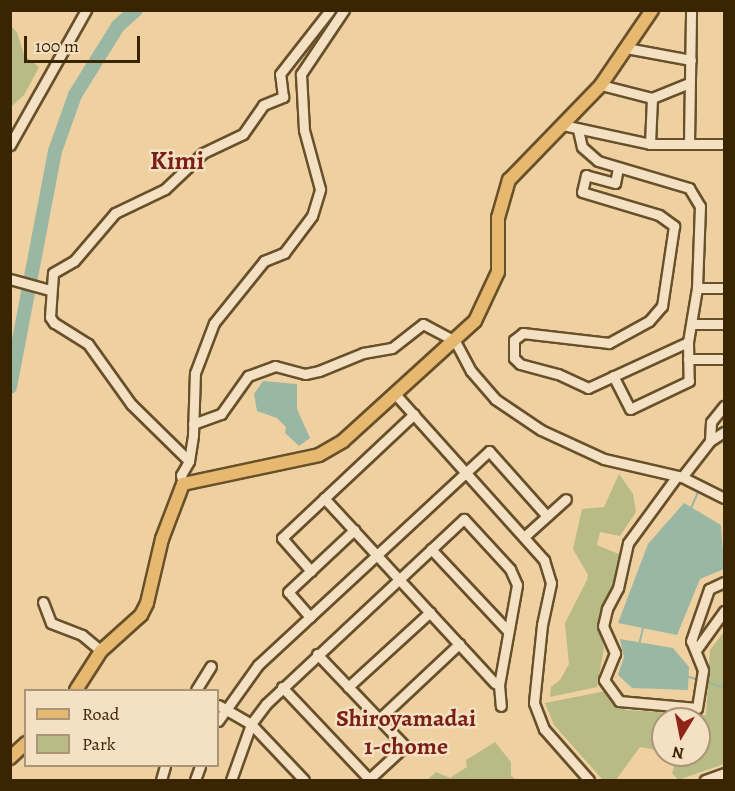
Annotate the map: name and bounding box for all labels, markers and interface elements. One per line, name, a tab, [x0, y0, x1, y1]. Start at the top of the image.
scale bar	[27, 24, 142, 62]
text: 100 m	[35, 34, 79, 58]
district label: Kimi	[150, 145, 204, 177]
legend	[24, 689, 219, 767]
text: Road	[82, 702, 119, 726]
district label: Shiroyamadai 1-chome	[336, 705, 476, 761]
north arrow	[651, 707, 711, 767]
text: Park	[82, 732, 116, 756]
text: N	[671, 741, 686, 765]

